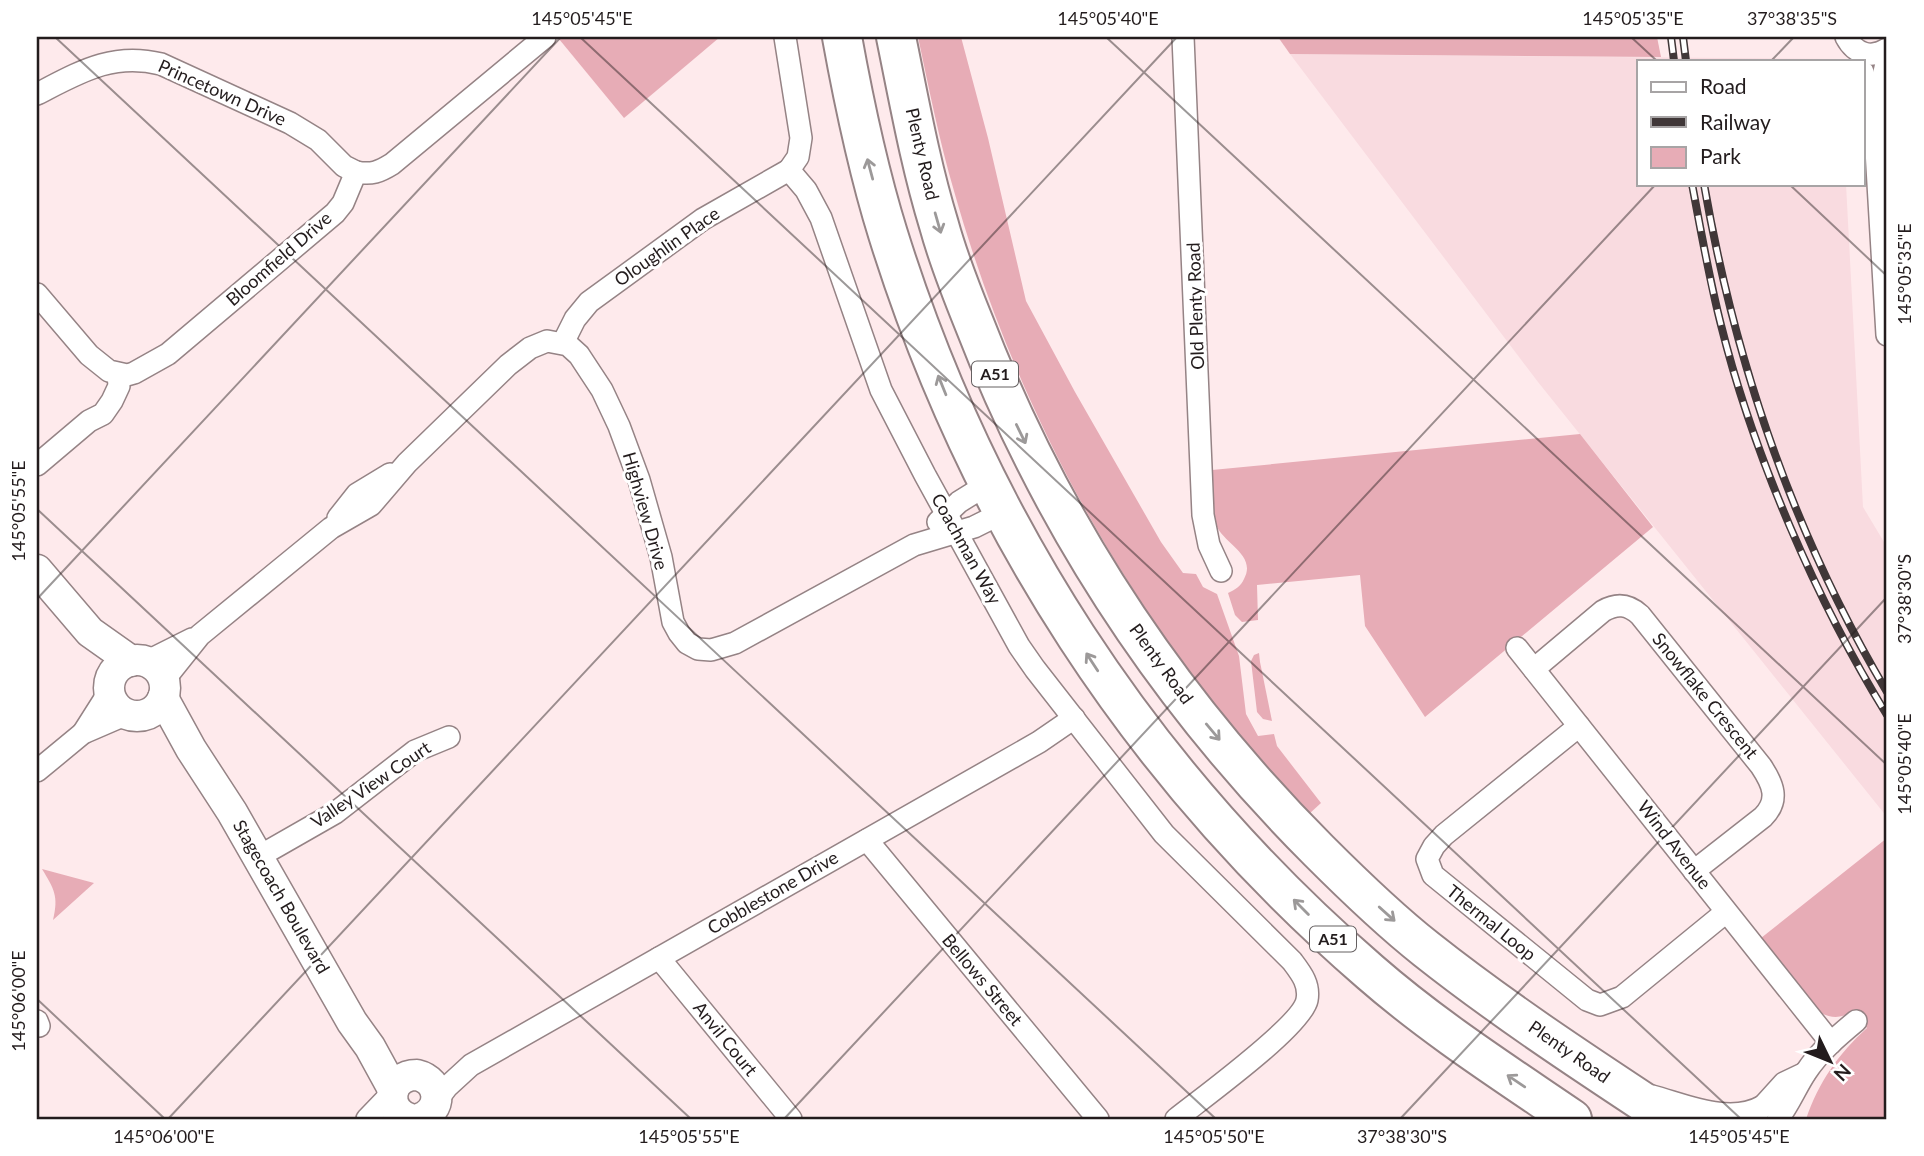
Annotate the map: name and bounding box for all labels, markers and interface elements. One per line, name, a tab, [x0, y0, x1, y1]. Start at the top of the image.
text: 145°05'45"E	[531, 7, 633, 29]
text: 145°05'40"E	[1057, 7, 1159, 29]
text: 145°05'35"E	[1582, 7, 1684, 29]
text: 37°38'35"S	[1747, 7, 1837, 29]
street label: Princetown Drive	[155, 54, 290, 130]
legend	[1637, 60, 1864, 186]
text: Road	[1700, 73, 1747, 98]
street label: Plenty Road	[902, 105, 944, 202]
text: Railway	[1700, 109, 1771, 134]
text: Park	[1700, 143, 1741, 168]
one-way arrow	[863, 158, 876, 181]
street label: Oloughlin Place	[610, 202, 723, 291]
street label: Bloomfield Drive	[221, 207, 336, 310]
one-way arrow	[933, 211, 946, 233]
text: 145°05'35"E	[1893, 223, 1915, 325]
street label: Old Plenty Road	[1182, 242, 1208, 370]
road number: A51	[972, 362, 1018, 386]
one-way arrow	[934, 374, 947, 396]
one-way arrow	[1015, 423, 1029, 444]
street label: Highview Drive	[619, 449, 673, 572]
text: 145°05'55"E	[7, 460, 29, 562]
street label: Coachman Way	[927, 489, 1007, 608]
text: 37°38'30"S	[1893, 554, 1915, 644]
street label: Plenty Road	[1125, 619, 1198, 708]
street label: Snowflake Crescent	[1648, 628, 1764, 763]
one-way arrow	[1084, 653, 1099, 672]
text: 145°05'40"E	[1893, 713, 1915, 815]
one-way arrow	[1205, 723, 1221, 741]
street label: Valley View Court	[306, 736, 435, 832]
street label: Wind Avenue	[1633, 796, 1716, 893]
street label: Stagecoach Boulevard	[229, 816, 335, 977]
street label: Cobblestone Drive	[703, 846, 842, 939]
street label: Thermal Loop	[1443, 880, 1541, 965]
one-way arrow	[1293, 899, 1310, 916]
one-way arrow	[1378, 906, 1396, 922]
road number: A51	[1310, 926, 1356, 951]
street label: Bellows Street	[938, 929, 1028, 1030]
text: 145°06'00"E	[7, 950, 29, 1052]
street label: Anvil Court	[689, 997, 763, 1081]
street label: Plenty Road	[1525, 1015, 1614, 1087]
north arrow	[1794, 1026, 1864, 1096]
text: N	[1829, 1060, 1856, 1086]
one-way arrow	[1507, 1074, 1526, 1088]
text: 145°06'00"E	[113, 1125, 215, 1147]
text: 145°05'55"E	[638, 1125, 740, 1147]
text: 145°05'50"E	[1163, 1125, 1265, 1147]
text: 37°38'30"S	[1357, 1125, 1447, 1147]
text: 145°05'45"E	[1688, 1125, 1790, 1147]

